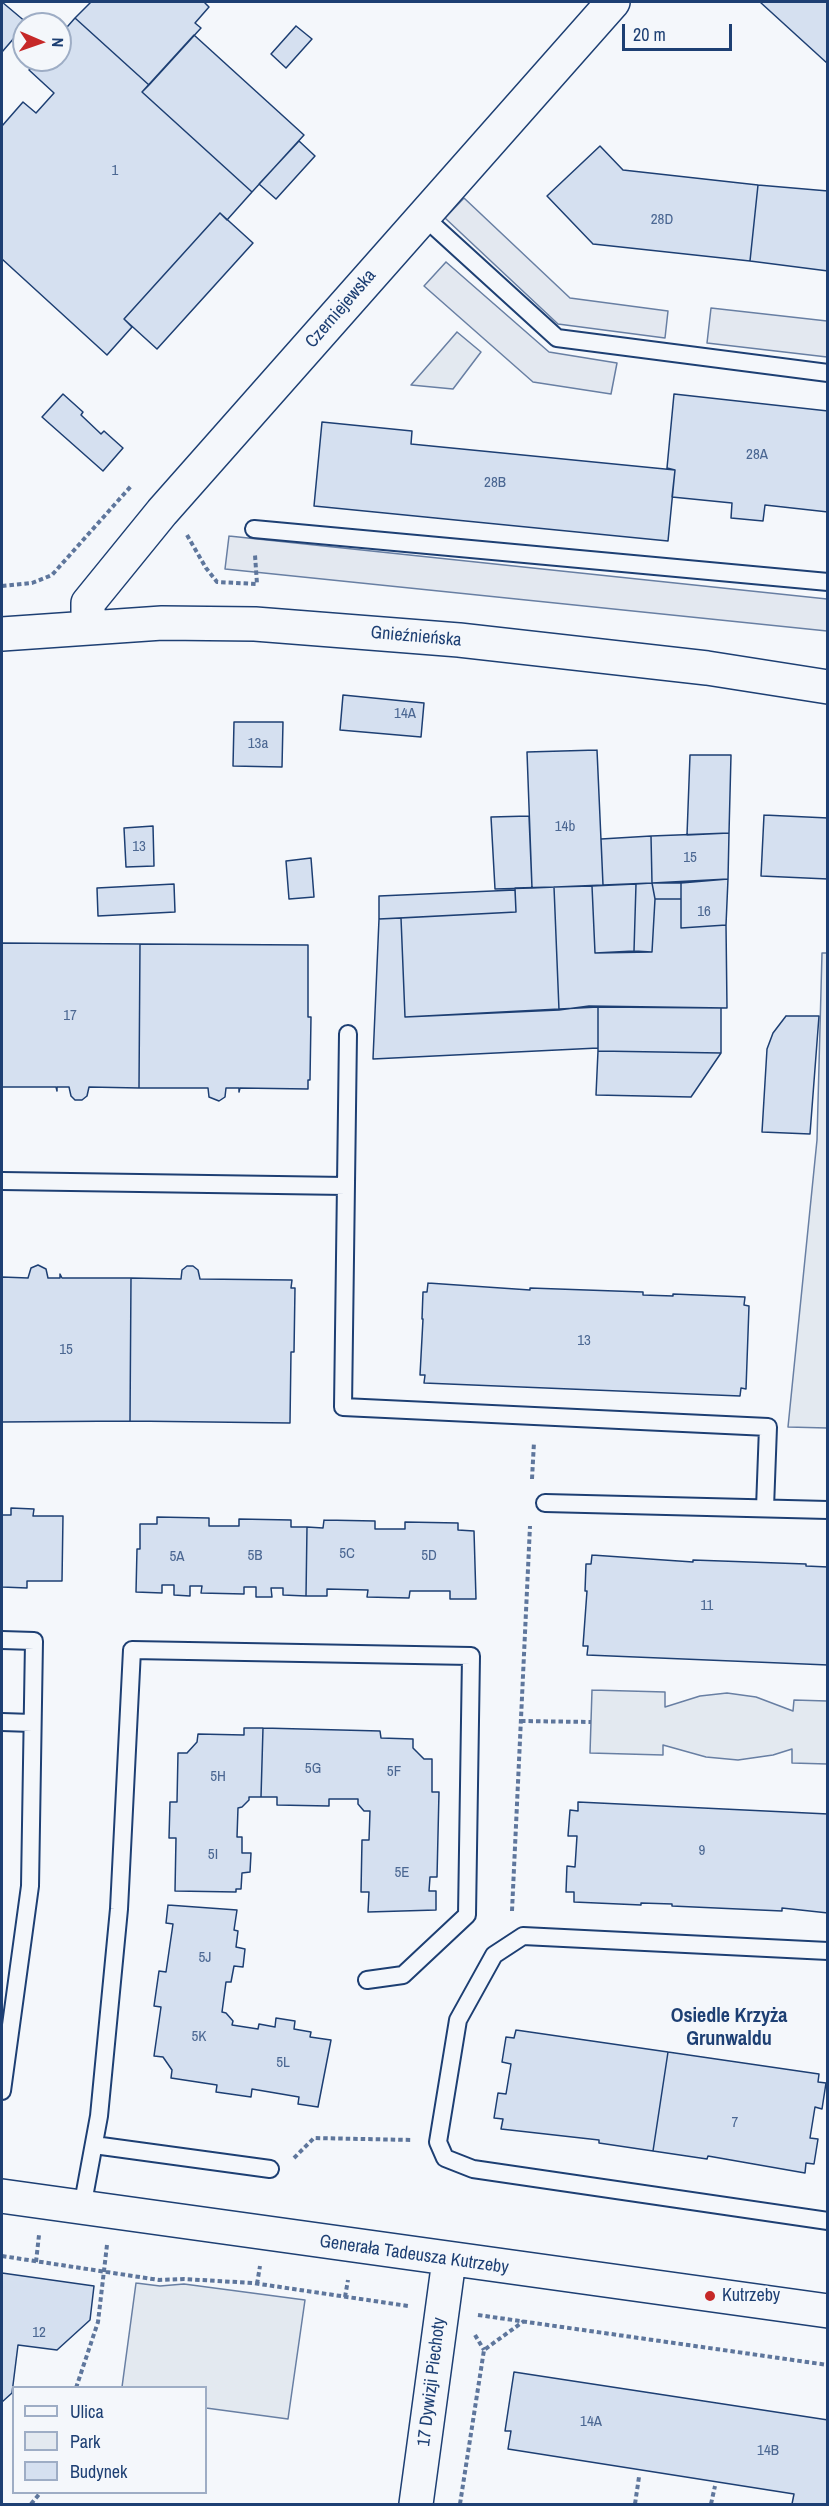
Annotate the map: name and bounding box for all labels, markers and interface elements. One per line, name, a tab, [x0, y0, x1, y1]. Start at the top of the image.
north arrow	[12, 12, 72, 72]
scale bar	[625, 12, 734, 50]
text: 20 m	[633, 22, 666, 47]
text: N	[47, 37, 69, 48]
house number: 1	[112, 162, 118, 180]
house number: 28D	[651, 211, 673, 229]
street label: Czerniejewska	[301, 265, 381, 353]
house number: 28A	[746, 446, 768, 464]
house number: 28B	[484, 474, 506, 492]
street label: Gnieźnieńska	[370, 622, 462, 652]
house number: 14A	[394, 705, 416, 723]
house number: 13a	[248, 735, 268, 753]
house number: 14b	[555, 818, 575, 836]
house number: 13	[132, 838, 146, 856]
house number: 15	[683, 849, 697, 867]
house number: 16	[697, 903, 711, 921]
house number: 17	[63, 1007, 77, 1025]
house number: 13	[577, 1332, 591, 1350]
house number: 15	[59, 1341, 73, 1359]
house number: 5C	[339, 1545, 355, 1563]
house number: 5B	[247, 1547, 263, 1565]
house number: 5D	[421, 1547, 437, 1565]
house number: 5A	[169, 1548, 185, 1566]
house number: 11	[701, 1597, 713, 1615]
house number: 5G	[305, 1760, 321, 1778]
house number: 5F	[387, 1763, 401, 1781]
house number: 5H	[210, 1768, 226, 1786]
house number: 9	[699, 1842, 705, 1860]
house number: 5I	[208, 1846, 218, 1864]
house number: 5E	[394, 1864, 410, 1882]
house number: 5J	[199, 1949, 211, 1967]
district label: Osiedle Krzyża Grunwaldu	[671, 2005, 787, 2052]
house number: 5K	[191, 2028, 207, 2046]
house number: 5L	[276, 2054, 290, 2072]
house number: 7	[732, 2114, 738, 2132]
street label: Generała Tadeusza Kutrzeby	[318, 2231, 510, 2279]
place label: Kutrzeby	[722, 2285, 780, 2307]
marker: Kutrzeby	[703, 2289, 717, 2303]
street label: 17 Dywizji Piechoty	[413, 2316, 451, 2448]
house number: 12	[32, 2324, 46, 2342]
legend	[12, 2386, 207, 2494]
text: Ulica	[70, 2399, 104, 2424]
house number: 14A	[580, 2413, 602, 2431]
text: Park	[70, 2429, 100, 2454]
house number: 14B	[757, 2442, 779, 2460]
text: Budynek	[70, 2459, 127, 2484]

